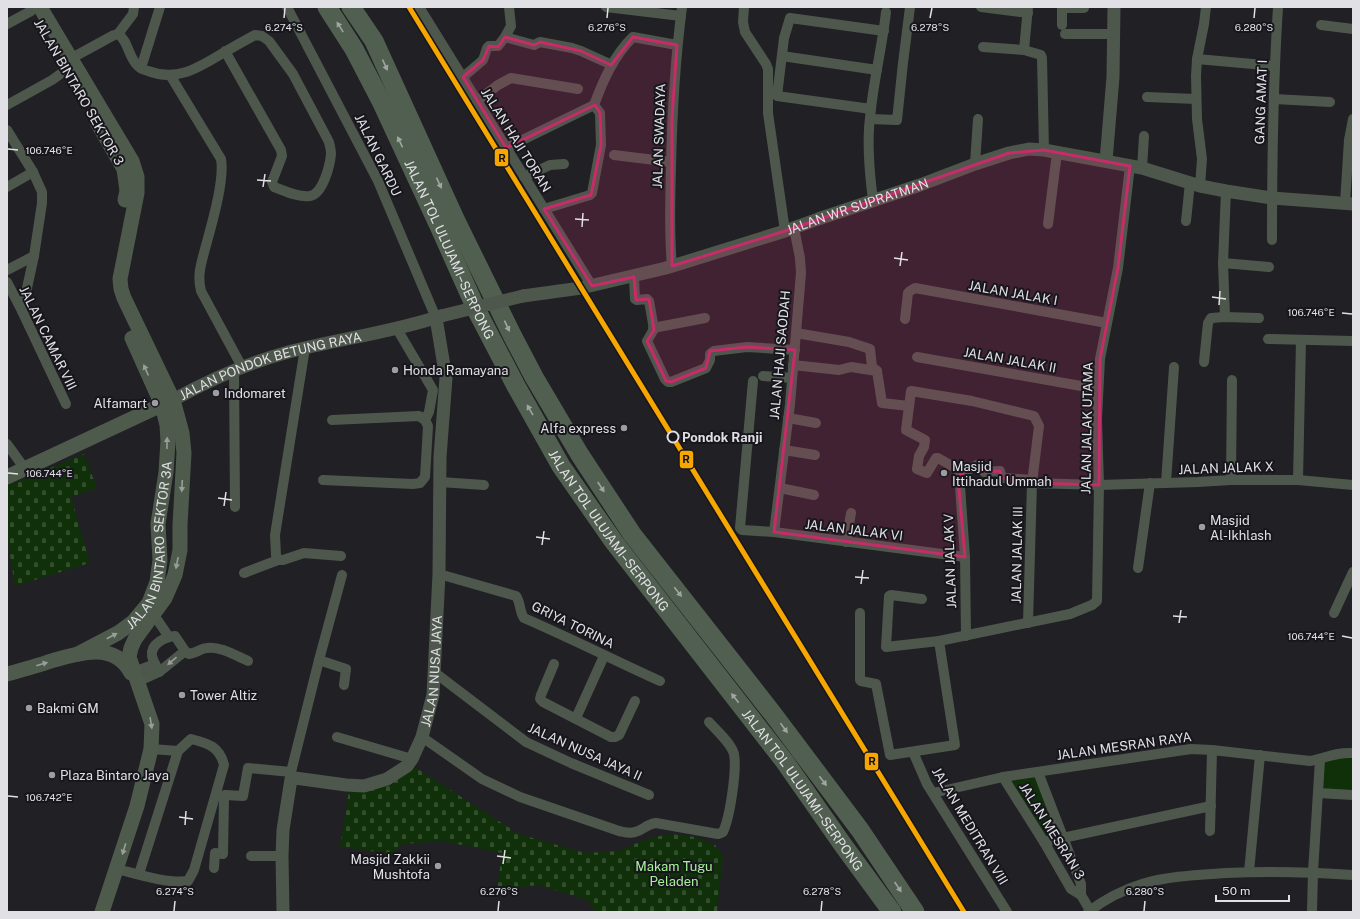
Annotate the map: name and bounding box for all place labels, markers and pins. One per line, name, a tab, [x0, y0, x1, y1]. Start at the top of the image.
place label: Honda Ramayana	[403, 363, 509, 378]
marker: Honda Ramayana	[390, 365, 400, 375]
place label: Indomaret	[224, 386, 286, 401]
marker: Indomaret	[211, 388, 221, 398]
place label: Alfamart	[93, 396, 147, 411]
marker: Alfamart	[150, 398, 160, 408]
place label: Alfa express	[540, 421, 616, 436]
marker: Alfa express	[619, 423, 629, 433]
marker: Pondok Ranji	[666, 430, 680, 444]
place label: Pondok Ranji	[682, 430, 763, 445]
place label: Masjid Ittihadul Ummah	[952, 459, 1052, 489]
marker: Masjid Ittihadul Ummah	[939, 468, 949, 478]
place label: Masjid Al-Ikhlash	[1210, 513, 1271, 543]
marker: Masjid Al-Ikhlash	[1197, 522, 1207, 532]
place label: Tower Altiz	[190, 688, 257, 703]
marker: Tower Altiz	[177, 690, 187, 700]
place label: Bakmi GM	[37, 701, 99, 716]
marker: Bakmi GM	[24, 703, 34, 713]
place label: Plaza Bintaro Jaya	[60, 768, 169, 783]
marker: Plaza Bintaro Jaya	[47, 770, 57, 780]
place label: Masjid Zakkii Mushtofa	[351, 852, 430, 882]
marker: Masjid Zakkii Mushtofa	[433, 861, 443, 871]

